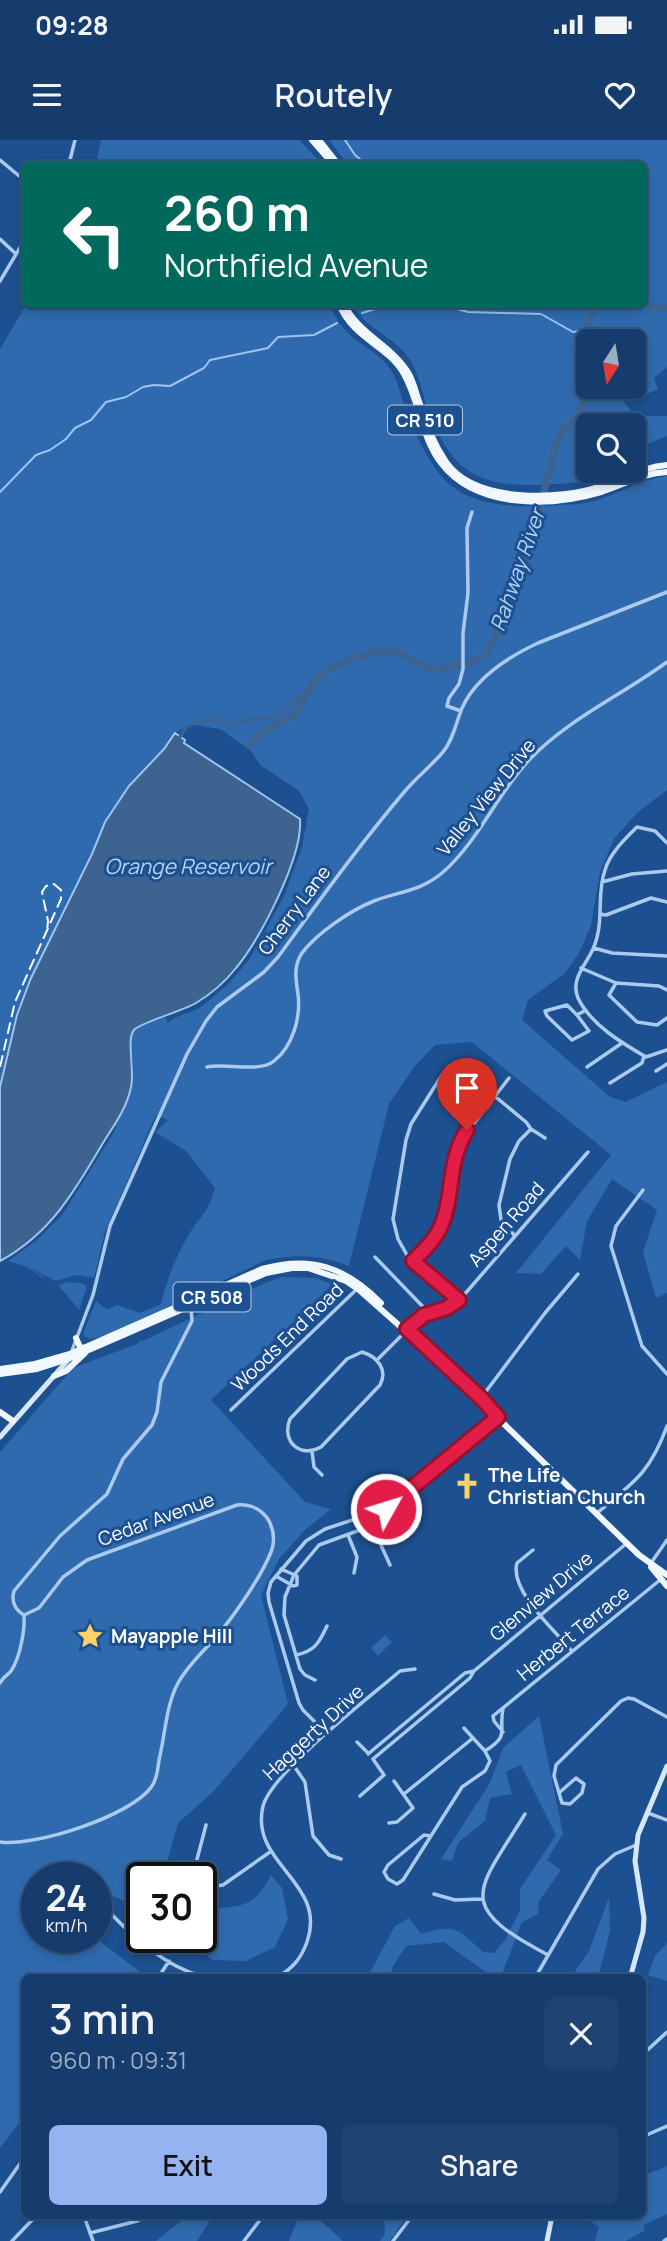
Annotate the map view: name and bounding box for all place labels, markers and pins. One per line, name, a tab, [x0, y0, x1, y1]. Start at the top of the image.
pin	[437, 1058, 497, 1130]
place label: The Life Christian Church	[488, 1462, 645, 1510]
church icon: The Life Christian Church	[452, 1471, 482, 1501]
place icon: Mayapple Hill	[75, 1621, 105, 1651]
place label: Mayapple Hill	[111, 1623, 233, 1649]

